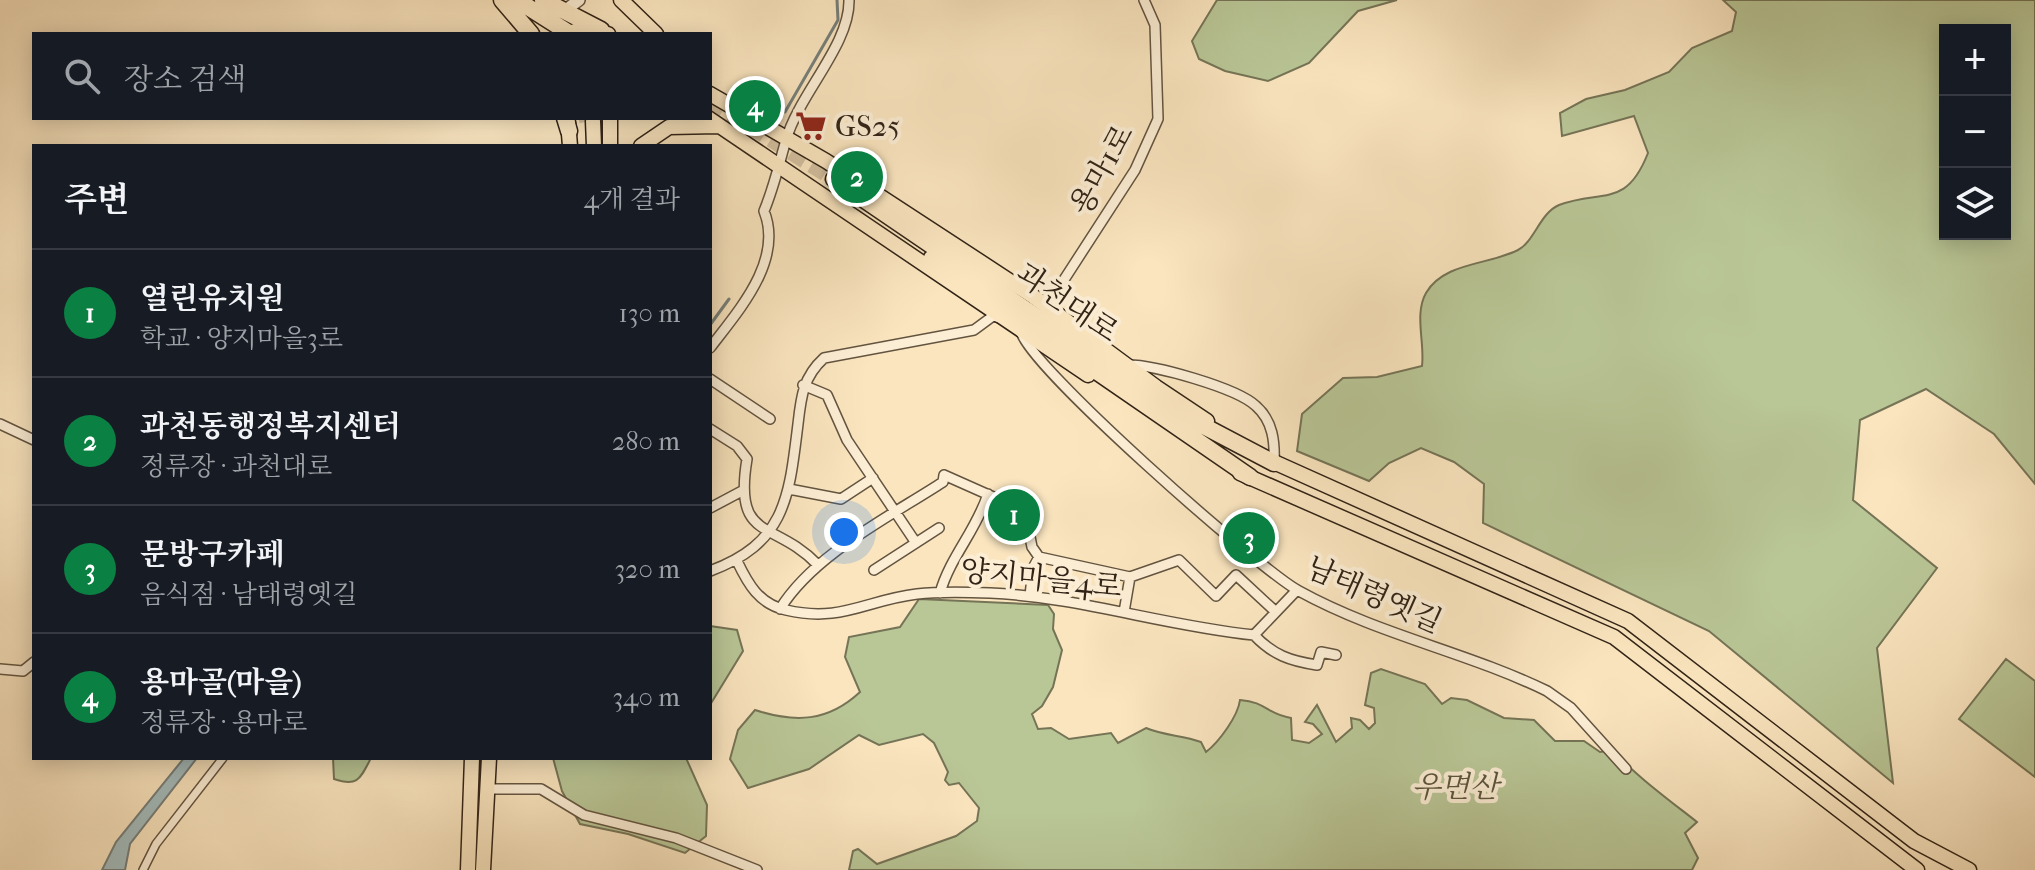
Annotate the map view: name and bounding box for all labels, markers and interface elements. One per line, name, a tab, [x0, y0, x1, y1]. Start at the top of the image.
map controls	[1939, 24, 2011, 240]
button: +	[1939, 24, 2011, 96]
search box	[32, 32, 712, 120]
icon: search	[60, 54, 104, 98]
text: 장소 검색	[124, 62, 246, 97]
pin: 4	[729, 76, 781, 136]
button: −	[1939, 96, 2011, 168]
supermarket icon: GS25	[794, 109, 828, 143]
place label: GS25	[835, 109, 900, 144]
street label: 용마1로	[1063, 119, 1141, 221]
pin: 2	[831, 147, 883, 207]
button: layers	[1939, 168, 2011, 240]
text: 주변	[64, 180, 130, 220]
text: 4개 결과	[584, 184, 680, 215]
street label: 과천대로	[1009, 256, 1125, 350]
text: 열린유치원	[140, 281, 285, 316]
text: 1	[85, 298, 95, 329]
text: 130 m	[619, 298, 680, 329]
text: 학교 · 양지마을3로	[140, 323, 343, 354]
text: 과천동행정복지센터	[140, 409, 401, 444]
text: 2	[83, 426, 97, 457]
text: 280 m	[612, 426, 680, 457]
text: 정류장 · 과천대로	[140, 451, 332, 482]
pin: 1	[988, 485, 1040, 545]
pin: 3	[1223, 508, 1275, 568]
your location	[824, 512, 864, 552]
text: 문방구카페	[140, 537, 285, 572]
street label: 남태령옛길	[1301, 550, 1447, 640]
street label: 양지마을4로	[958, 553, 1124, 605]
text: 3	[85, 554, 95, 585]
text: 320 m	[614, 554, 680, 585]
text: 음식점 · 남태령옛길	[140, 579, 357, 610]
text: 용마골(마을)	[140, 665, 302, 700]
text: 4	[82, 682, 98, 713]
text: 340 m	[612, 682, 680, 713]
text: 정류장 · 용마로	[140, 707, 307, 738]
park label: 우면산	[1412, 770, 1502, 805]

